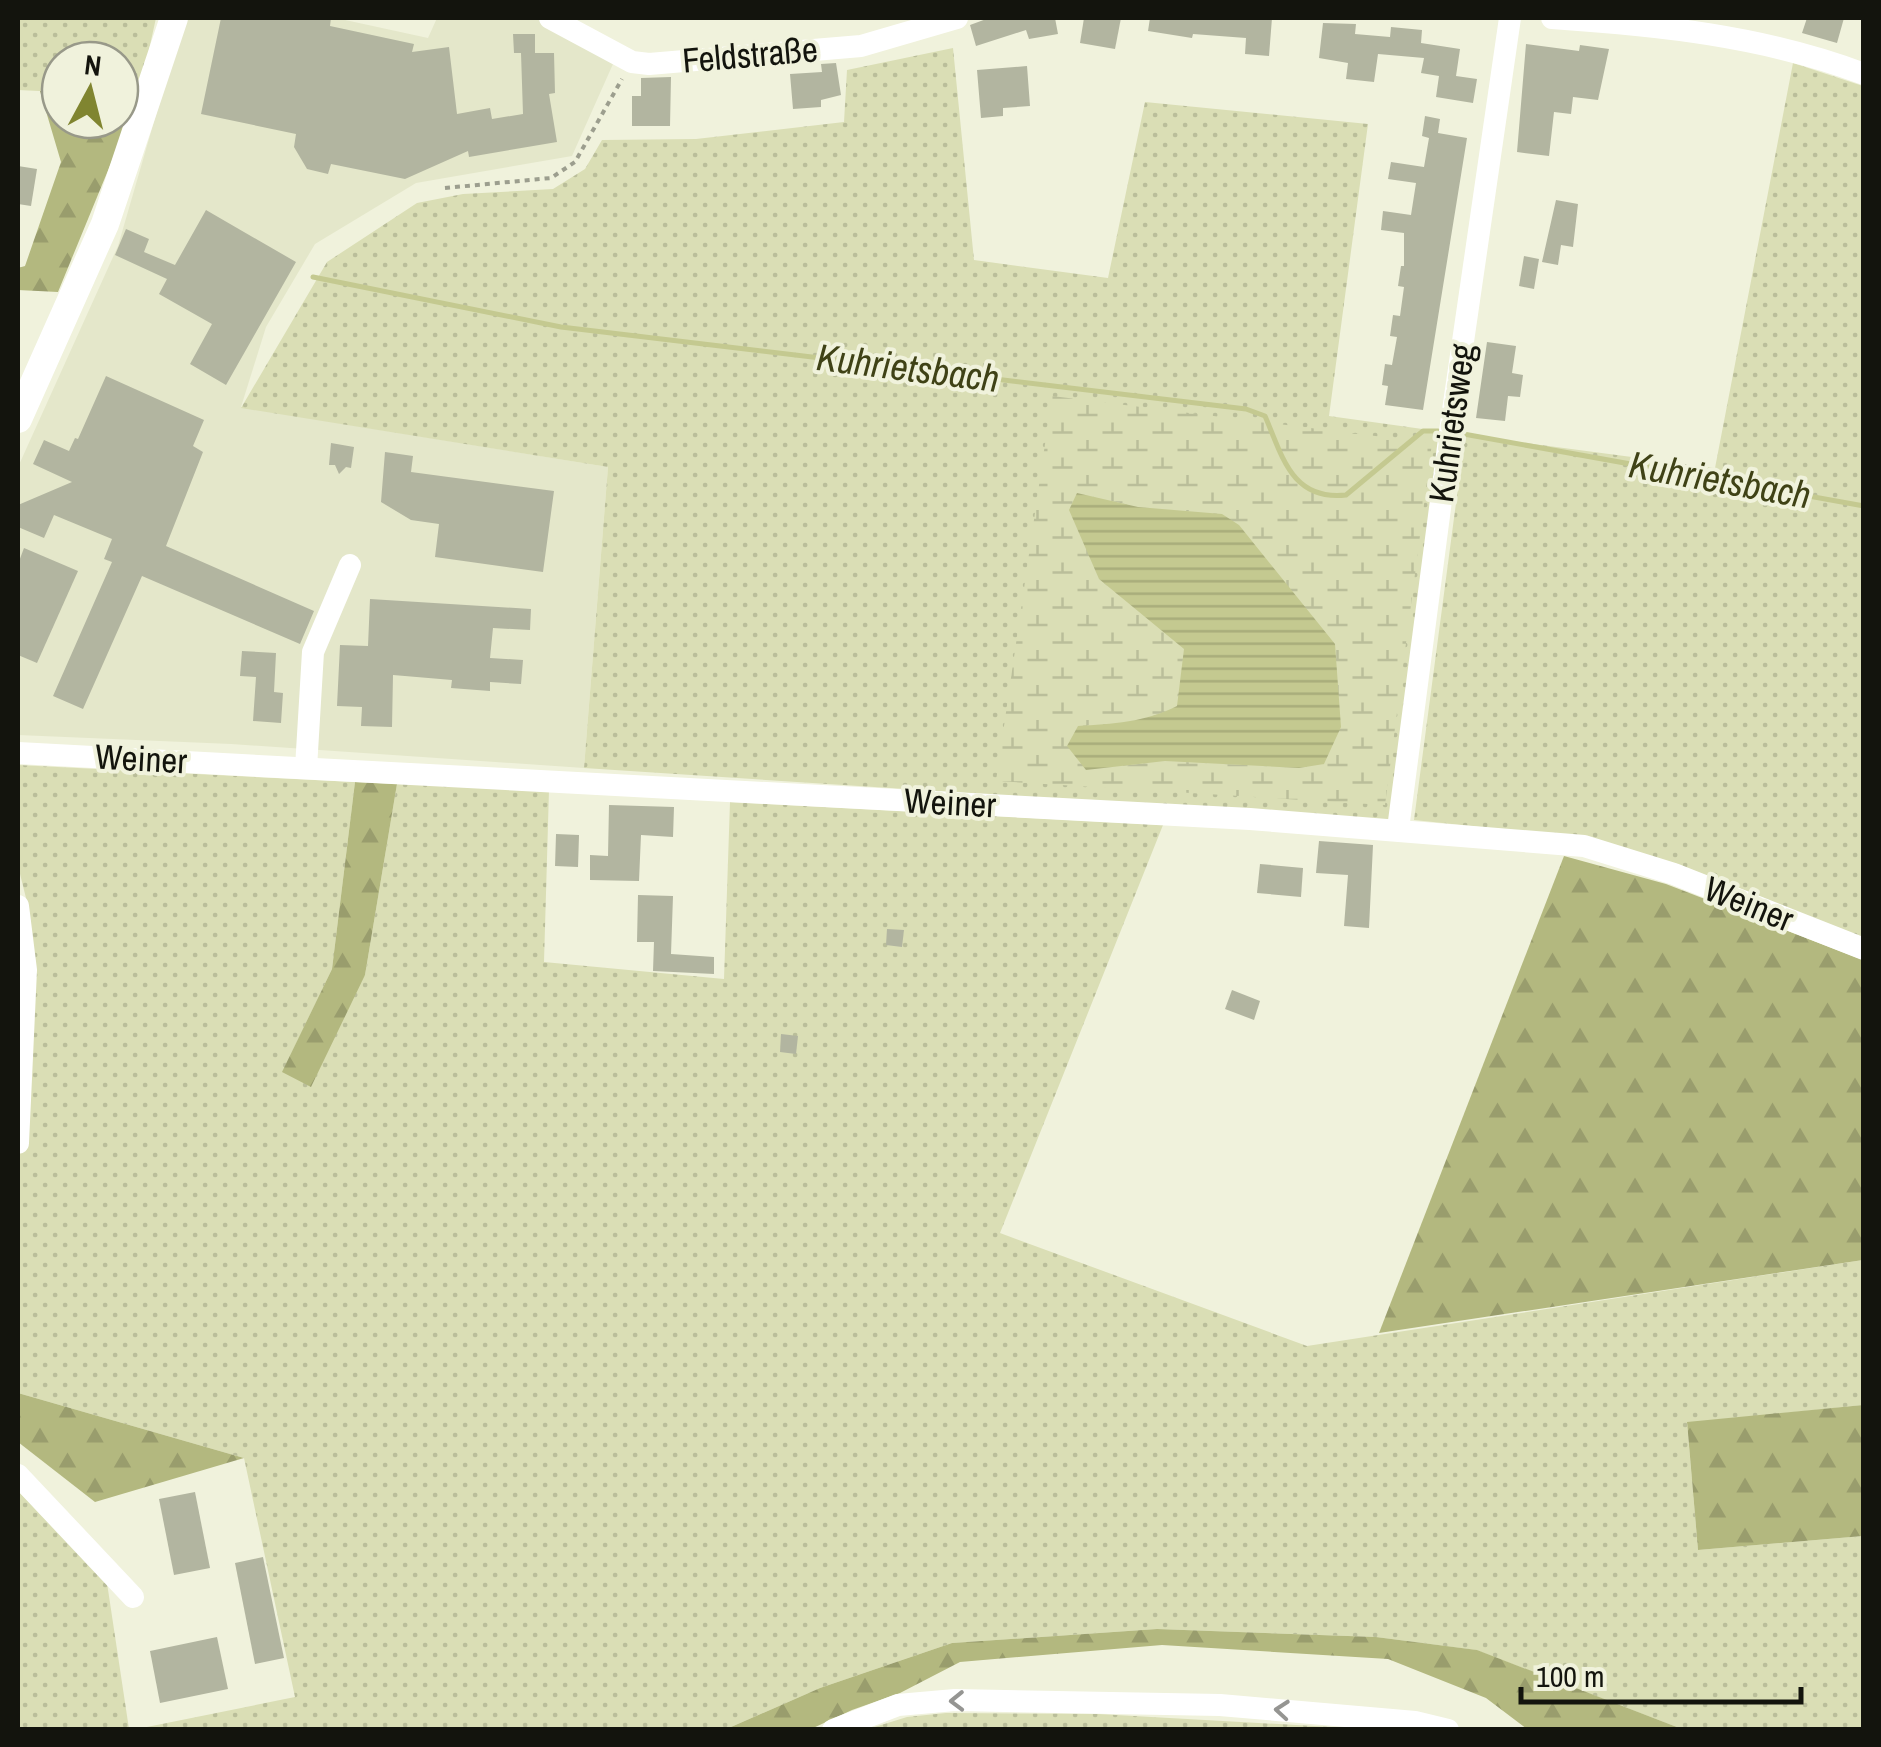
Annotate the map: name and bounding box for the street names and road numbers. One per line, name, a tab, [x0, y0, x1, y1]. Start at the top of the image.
street label: Feldstraße	[680, 25, 820, 84]
street label: Kuhrietsweg	[1417, 341, 1486, 505]
street label: Weiner	[94, 733, 189, 784]
street label: Weiner	[903, 777, 998, 828]
street label: Weiner	[1698, 865, 1801, 943]

